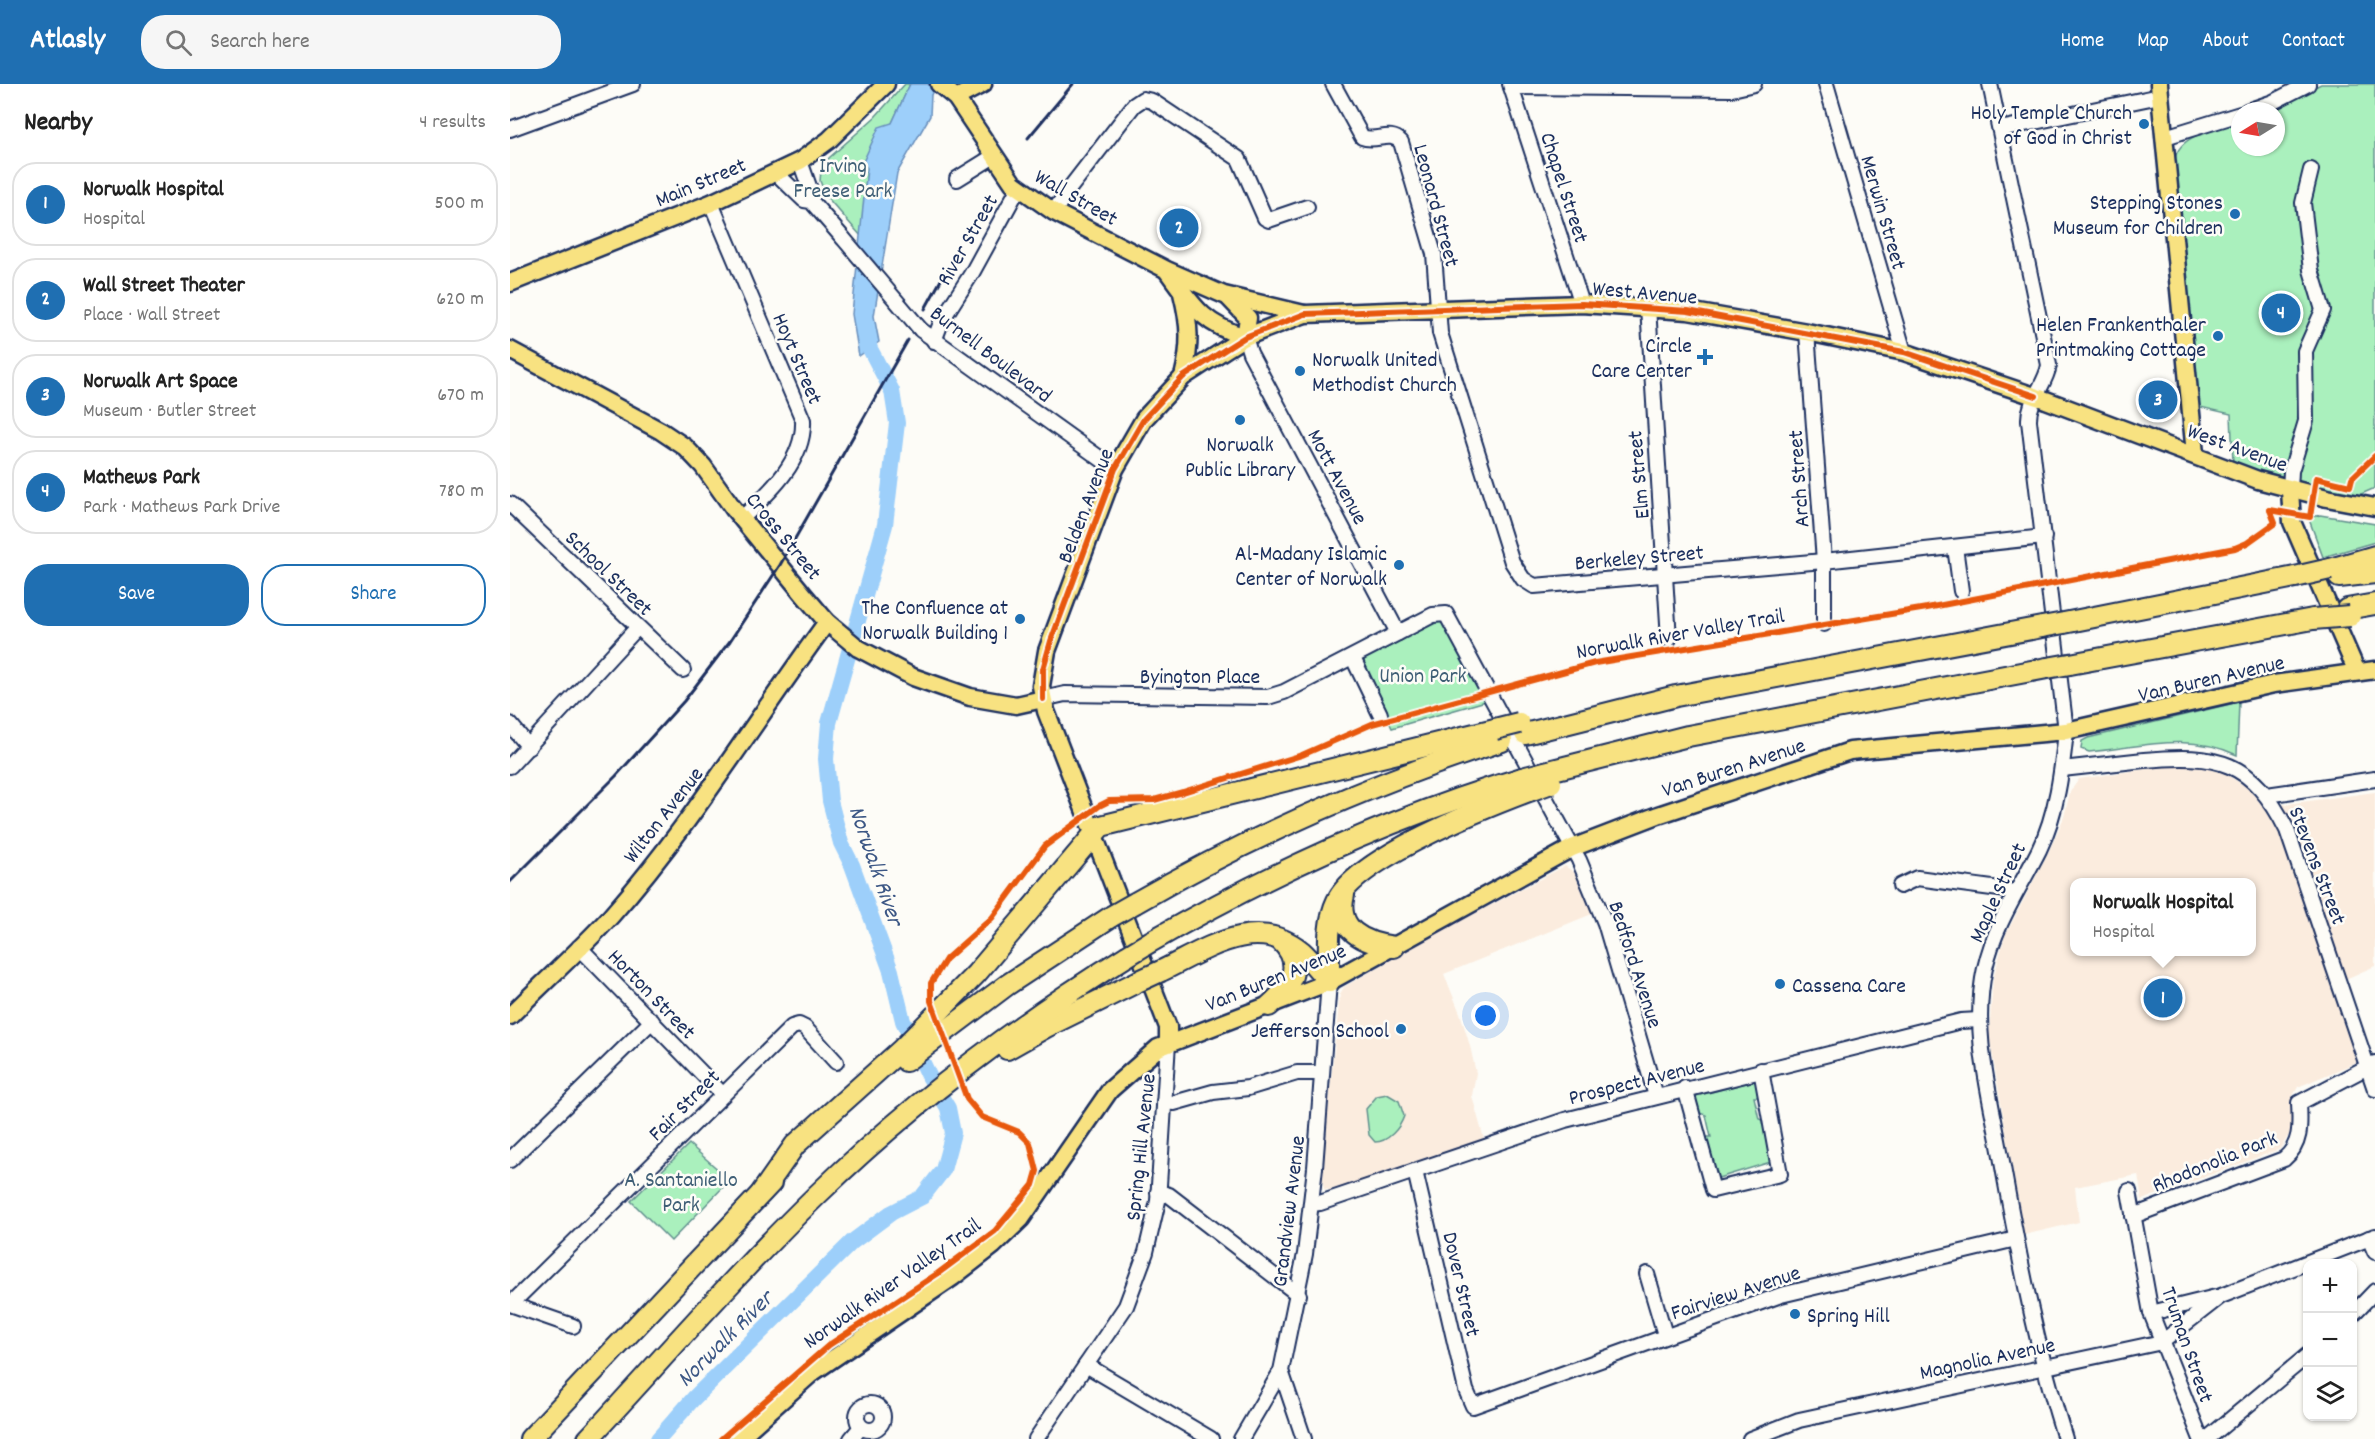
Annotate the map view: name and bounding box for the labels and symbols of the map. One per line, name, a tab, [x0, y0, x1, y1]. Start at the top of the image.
place label: Holy Temple Church of God in Christ	[1971, 99, 2132, 155]
north arrow	[2231, 102, 2285, 156]
marker: Holy Temple Church of God in Christ	[2137, 117, 2151, 131]
street label: Chapel Street	[1530, 129, 1595, 247]
street label: Leonard Street	[1403, 141, 1466, 271]
street label: Main Street	[651, 151, 752, 217]
park label: Irving Freese Park	[794, 152, 892, 208]
street label: Merwin Street	[1851, 152, 1913, 274]
street label: Wall Street	[1028, 163, 1123, 235]
place label: Stepping Stones Museum for Children	[2053, 189, 2223, 245]
street label: River Street	[931, 190, 1008, 292]
pin: 2	[1160, 206, 1198, 250]
marker: Stepping Stones Museum for Children	[2228, 207, 2242, 221]
street label: West Avenue	[1591, 274, 1698, 314]
pin: 4	[2262, 290, 2300, 336]
street label: Burnell Boulevard	[922, 299, 1058, 412]
street label: Hoyt Street	[763, 309, 829, 410]
place label: Helen Frankenthaler Printmaking Cottage	[2036, 311, 2207, 367]
marker: Helen Frankenthaler Printmaking Cottage	[2211, 329, 2225, 343]
place label: Circle Care Center	[1591, 332, 1693, 388]
place label: Norwalk United Methodist Church	[1312, 346, 1457, 402]
marker: Circle Care Center	[1696, 348, 1714, 366]
marker: Norwalk United Methodist Church	[1293, 364, 1307, 378]
pin: 3	[2138, 378, 2178, 422]
marker: Norwalk Public Library	[1233, 413, 1247, 427]
street label: West Avenue	[2182, 417, 2291, 482]
street label: Mott Avenue	[1298, 424, 1374, 531]
street label: Elm Street	[1621, 429, 1660, 520]
street label: Arch Street	[1782, 429, 1819, 529]
place label: Norwalk Public Library	[1185, 431, 1296, 487]
street label: Belden Avenue	[1051, 444, 1123, 568]
street label: Cross Street	[737, 486, 828, 588]
street label: School Street	[557, 524, 659, 625]
street label: Berkeley Street	[1574, 538, 1705, 581]
place label: Al-Madany Islamic Center of Norwalk	[1235, 540, 1387, 596]
marker: Al-Madany Islamic Center of Norwalk	[1392, 558, 1406, 572]
place label: The Confluence at Norwalk Building 1	[861, 594, 1008, 650]
street label: Norwalk River Valley Trail	[1574, 602, 1787, 669]
marker: The Confluence at Norwalk Building 1	[1013, 612, 1027, 626]
street label: Van Buren Avenue	[2136, 649, 2288, 712]
park label: Union Park	[1379, 662, 1467, 693]
street label: Byington Place	[1140, 663, 1260, 694]
street label: Van Buren Avenue	[1658, 732, 1810, 807]
street label: Wilton Avenue	[617, 761, 712, 871]
water label: Norwalk River	[838, 801, 912, 933]
street label: Stevens Street	[2279, 803, 2352, 930]
street label: Maple Street	[1963, 839, 2036, 948]
street label: Bedford Avenue	[1599, 898, 1669, 1032]
street label: Van Buren Avenue	[1201, 937, 1351, 1022]
street label: Horton Street	[599, 943, 702, 1048]
place label: Cassena Care	[1792, 972, 1906, 1003]
pin: 1	[2144, 976, 2182, 1020]
marker: Cassena Care	[1773, 977, 1787, 991]
your location	[1471, 1001, 1500, 1030]
place label: Jefferson School	[1251, 1017, 1389, 1048]
marker: Jefferson School	[1394, 1022, 1408, 1036]
street label: Prospect Avenue	[1566, 1052, 1708, 1115]
street label: Fair Street	[642, 1063, 729, 1150]
street label: Spring Hill Avenue	[1119, 1072, 1166, 1223]
street label: Rhodonolia Park	[2148, 1124, 2283, 1202]
street label: Grandview Avenue	[1266, 1134, 1315, 1289]
park label: A. Santaniello Park	[624, 1166, 738, 1222]
street label: Norwalk River Valley Trail	[798, 1212, 988, 1358]
street label: Dover Street	[1432, 1229, 1487, 1340]
street label: Fairview Avenue	[1667, 1259, 1805, 1330]
water label: Norwalk River	[670, 1282, 784, 1396]
street label: Truman Street	[2151, 1283, 2220, 1407]
place label: Spring Hill	[1807, 1302, 1890, 1333]
marker: Spring Hill	[1788, 1307, 1802, 1321]
street label: Magnolia Avenue	[1917, 1331, 2058, 1390]

